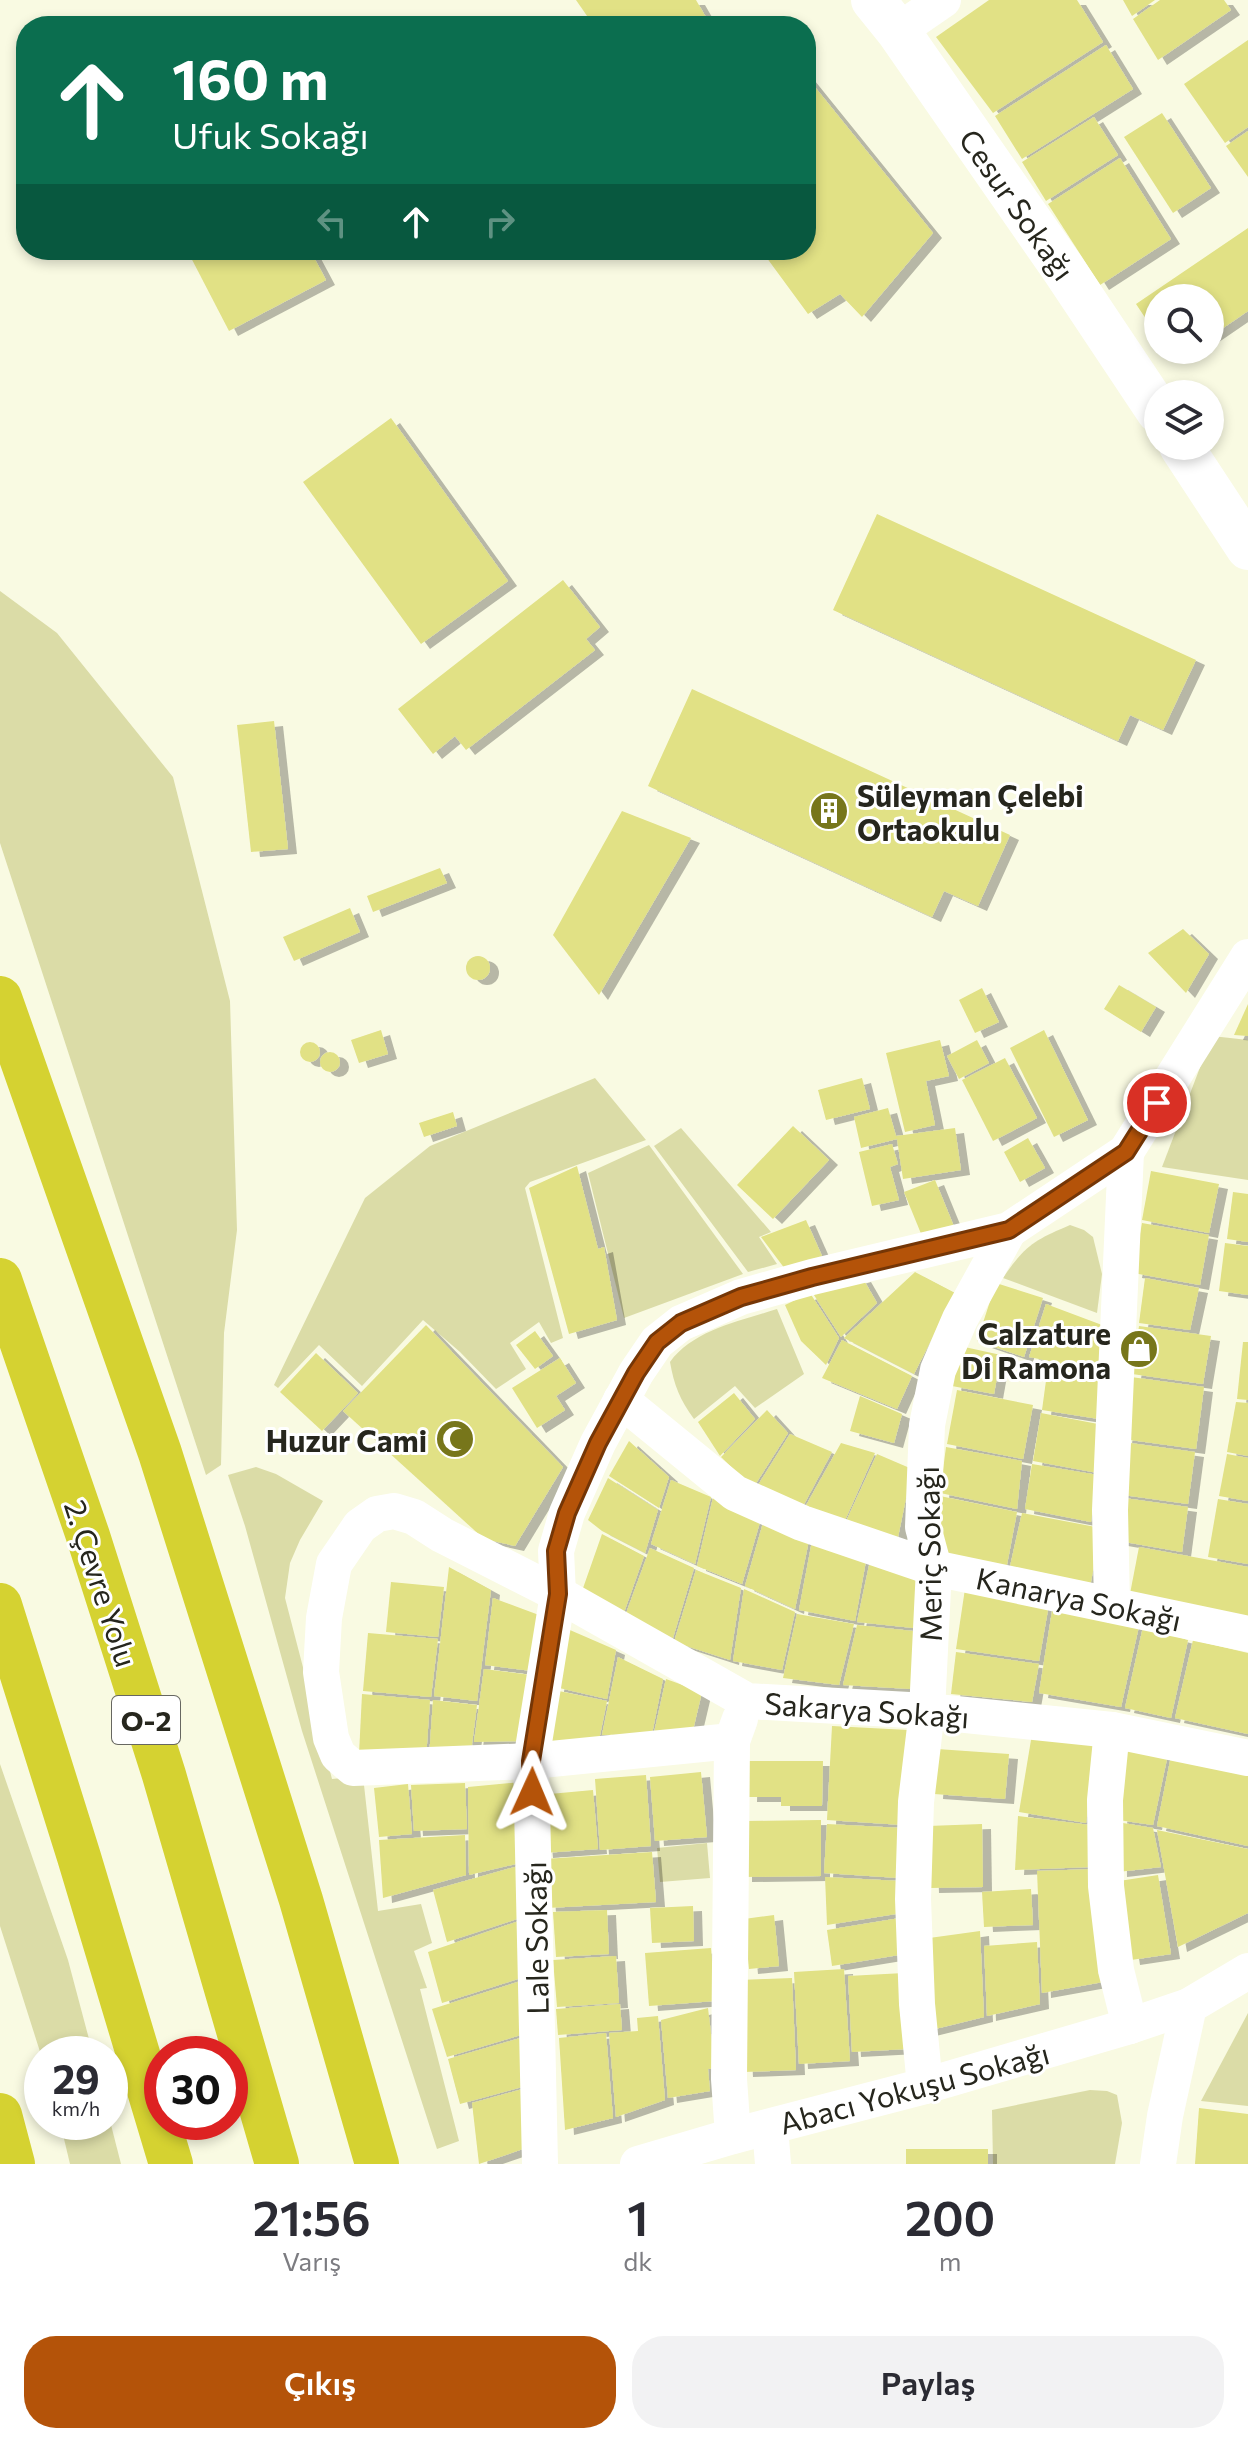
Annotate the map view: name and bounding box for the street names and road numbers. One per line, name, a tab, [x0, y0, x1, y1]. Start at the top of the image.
street label: Cesur Sokağı	[952, 121, 1084, 287]
street label: Meriç Sokağı	[908, 1466, 948, 1642]
street label: 2. Çevre Yolu	[58, 1495, 146, 1671]
street label: Kanarya Sokağı	[973, 1558, 1185, 1638]
street label: Sakarya Sokağı	[763, 1683, 971, 1735]
road number: O-2	[112, 1696, 180, 1744]
street label: Lale Sokağı	[515, 1861, 555, 2015]
street label: Abacı Yokuşu Sokağı	[775, 2033, 1053, 2141]

